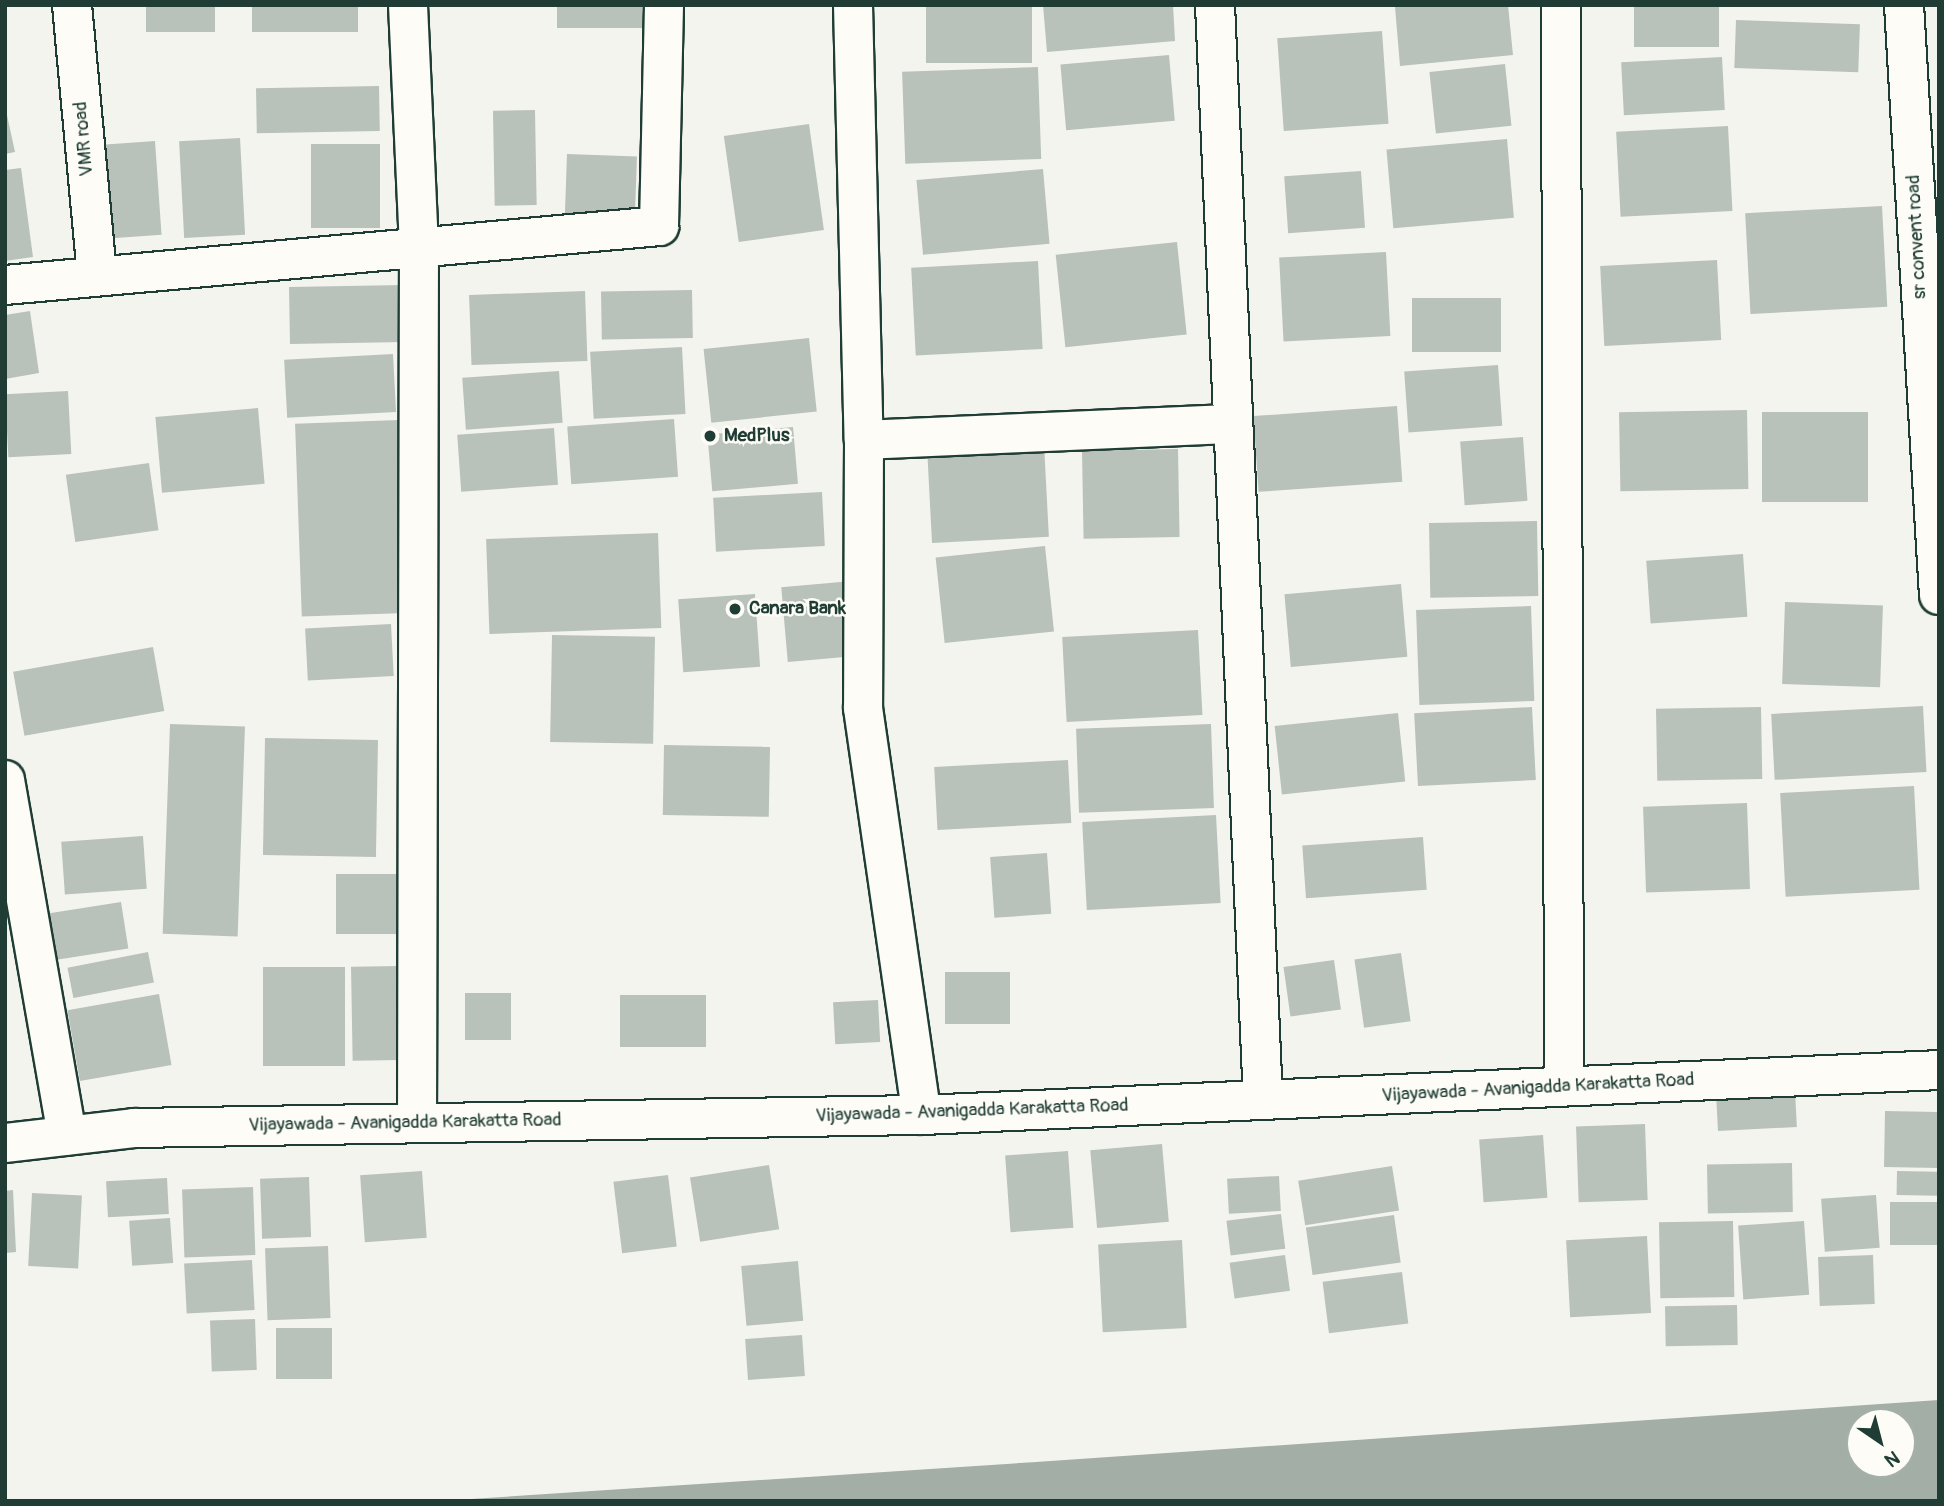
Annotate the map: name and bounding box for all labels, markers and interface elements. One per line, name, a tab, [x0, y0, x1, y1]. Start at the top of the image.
street label: VMR road	[69, 101, 99, 177]
street label: sr convent road	[1902, 174, 1932, 300]
place label: MedPlus	[724, 425, 789, 447]
marker: MedPlus	[702, 428, 718, 444]
place label: Canara Bank	[749, 598, 846, 620]
marker: Canara Bank	[727, 601, 743, 617]
street label: Vijayawada - Avanigadda Karakatta Road	[1381, 1068, 1695, 1108]
street label: Vijayawada - Avanigadda Karakatta Road	[815, 1094, 1129, 1128]
street label: Vijayawada - Avanigadda Karakatta Road	[248, 1109, 562, 1137]
north arrow	[1846, 1408, 1916, 1478]
text: N	[1880, 1445, 1904, 1472]

